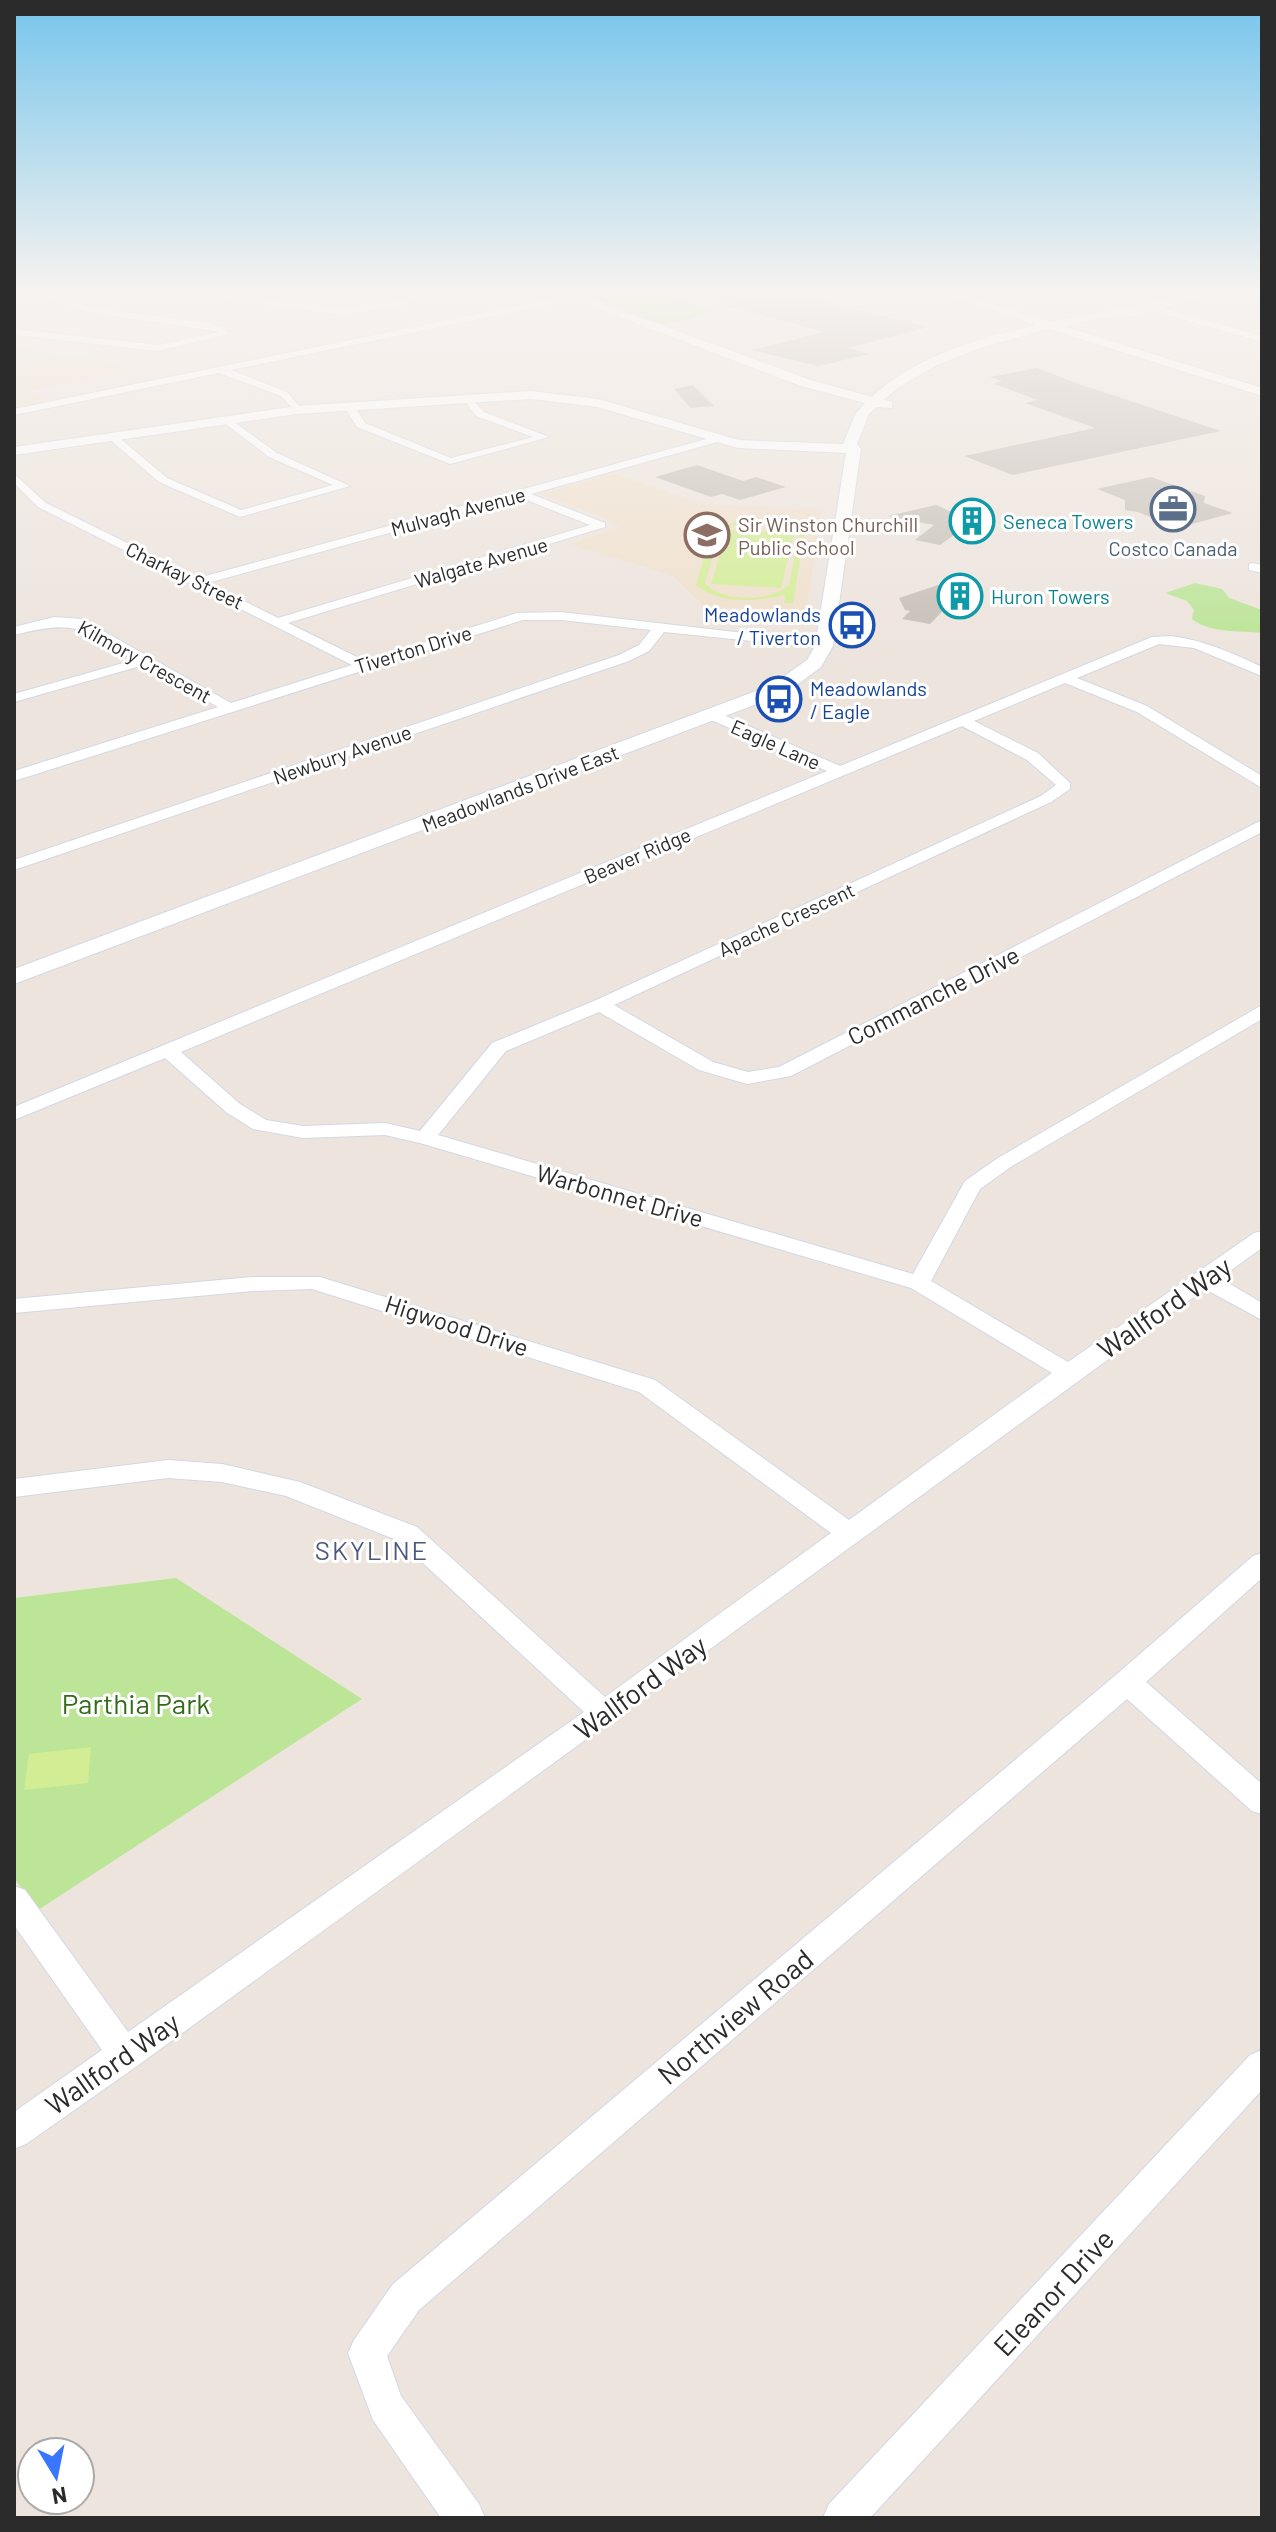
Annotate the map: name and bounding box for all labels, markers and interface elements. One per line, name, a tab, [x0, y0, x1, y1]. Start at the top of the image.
street label: Mulvagh Avenue	[388, 482, 528, 540]
office icon: Costco Canada	[1149, 485, 1197, 533]
building icon: Seneca Towers	[948, 497, 996, 545]
place label: Seneca Towers	[1003, 509, 1133, 533]
school or university icon: Sir Winston Churchill Public School	[683, 511, 731, 559]
place label: Sir Winston Churchill Public School	[738, 512, 918, 559]
street label: Walgate Avenue	[412, 532, 550, 592]
street label: Charkay Street	[122, 536, 248, 614]
place label: Costco Canada	[1108, 536, 1238, 560]
building icon: Huron Towers	[936, 572, 984, 620]
place label: Huron Towers	[991, 584, 1110, 608]
bus stop icon: Meadowlands / Tiverton	[828, 601, 876, 649]
place label: Meadowlands / Tiverton	[704, 602, 821, 649]
street label: Kilmory Crescent	[74, 614, 216, 708]
street label: Tiverton Drive	[352, 620, 474, 678]
bus stop icon: Meadowlands / Eagle	[755, 675, 803, 723]
place label: Meadowlands / Eagle	[810, 676, 927, 723]
street label: Eagle Lane	[728, 714, 824, 774]
street label: Newbury Avenue	[270, 719, 414, 789]
street label: Meadowlands Drive East	[418, 739, 622, 837]
street label: Beaver Ridge	[580, 822, 694, 888]
street label: Apache Crescent	[714, 877, 858, 961]
street label: Commanche Drive	[842, 939, 1024, 1051]
street label: Warbonnet Drive	[533, 1157, 707, 1233]
street label: Wallford Way	[1091, 1248, 1238, 1366]
street label: Higwood Drive	[382, 1288, 532, 1362]
district label: SKYLINE	[315, 1534, 429, 1565]
street label: Wallford Way	[567, 1627, 713, 1746]
park label: Parthia Park	[62, 1686, 210, 1720]
street label: Northview Road	[650, 1941, 820, 2091]
street label: Wallford Way	[39, 2004, 186, 2122]
street label: Eleanor Drive	[986, 2222, 1120, 2362]
north arrow	[16, 2436, 96, 2516]
text: N	[50, 2483, 69, 2511]

